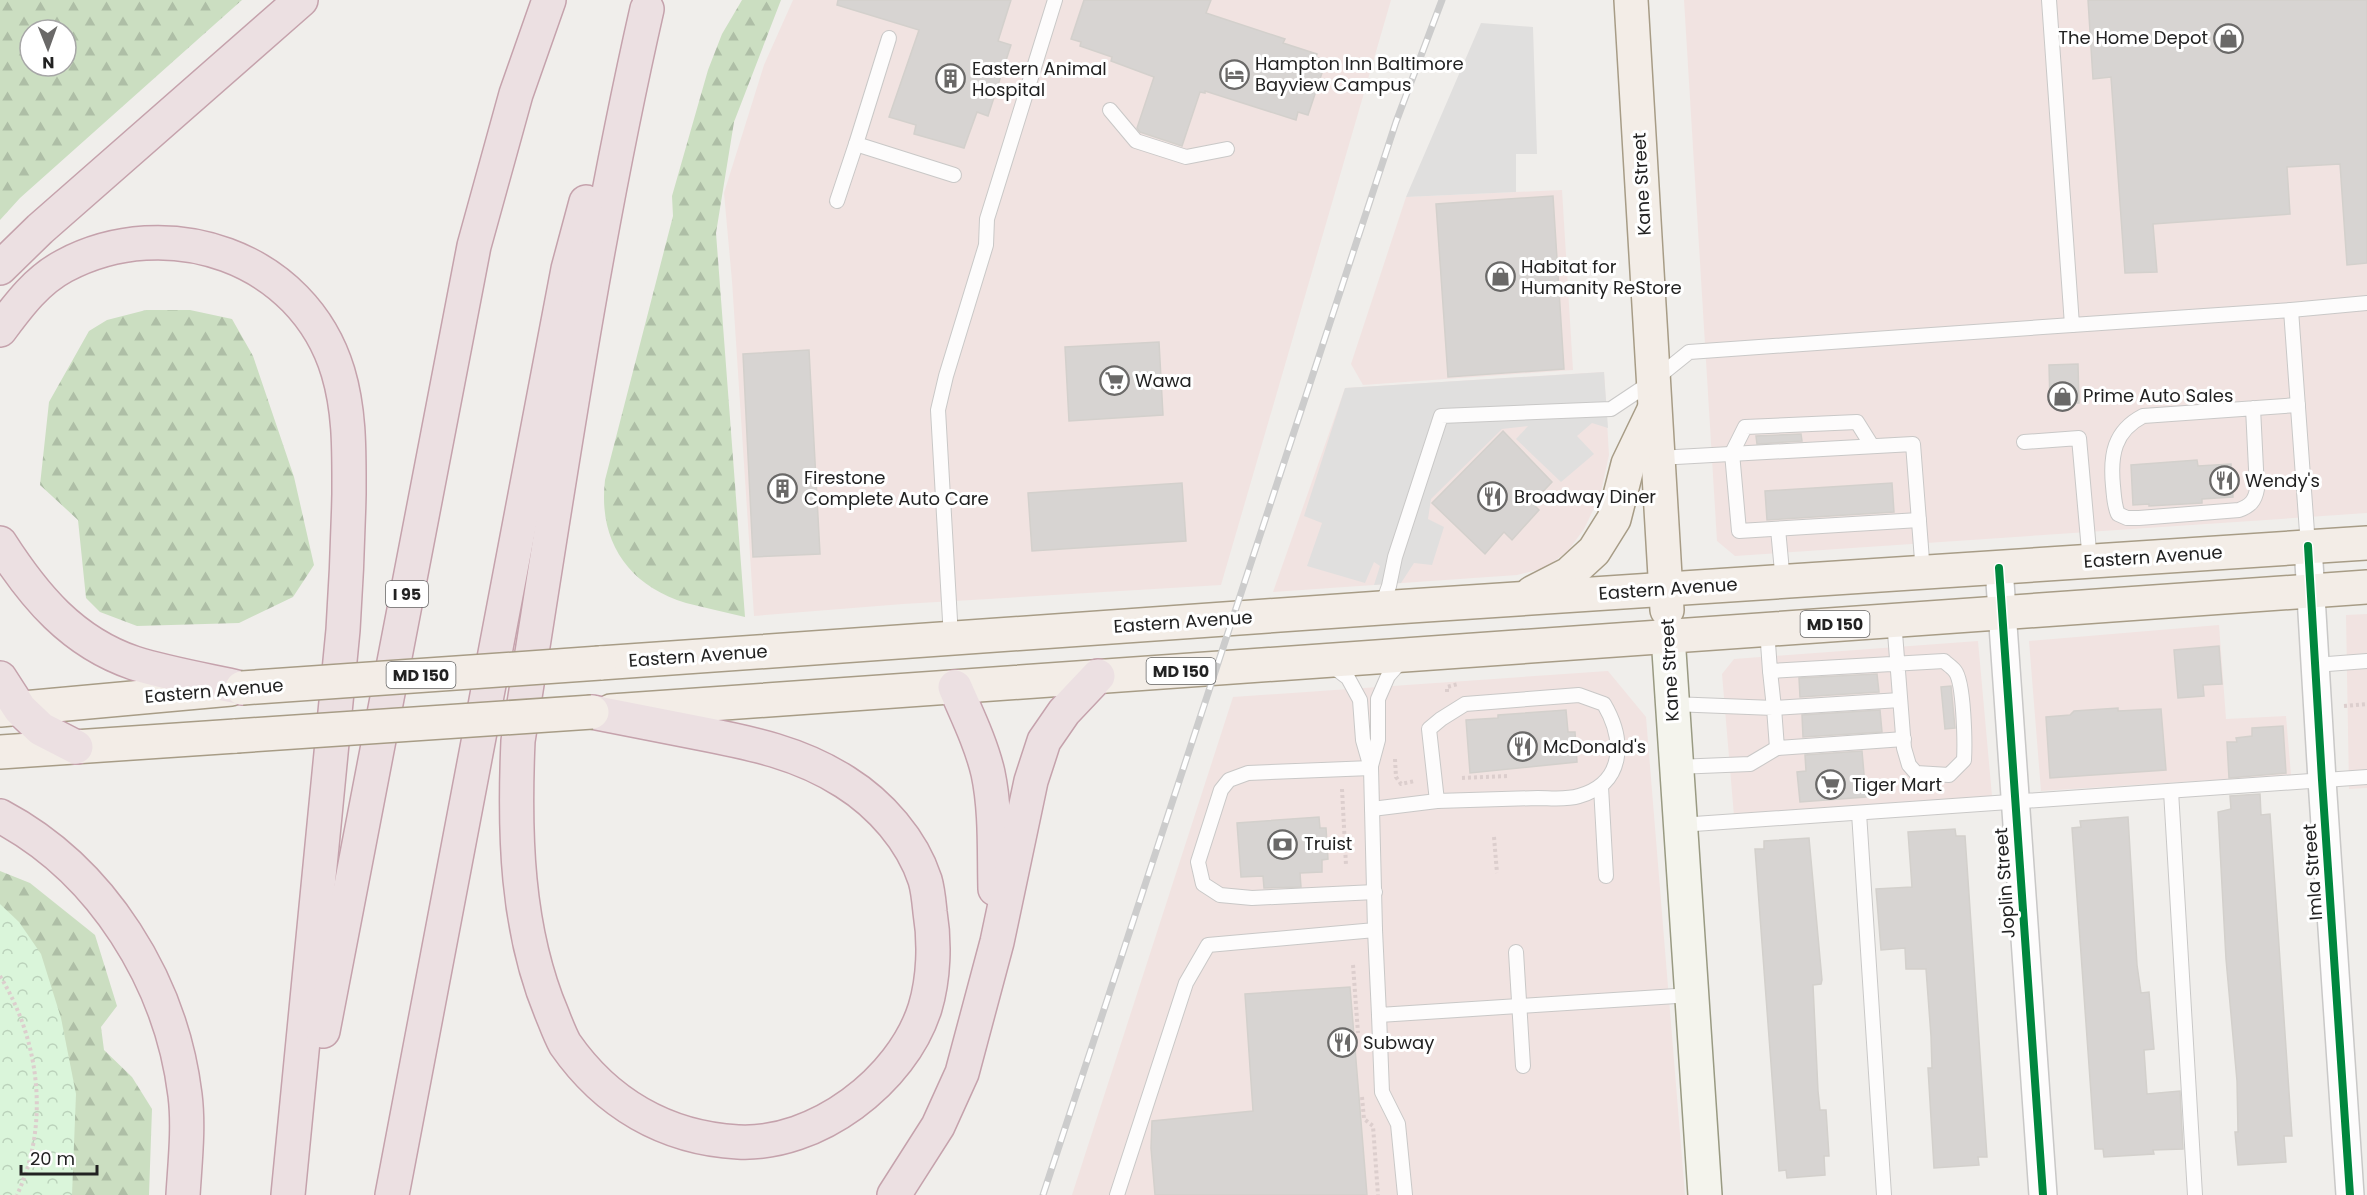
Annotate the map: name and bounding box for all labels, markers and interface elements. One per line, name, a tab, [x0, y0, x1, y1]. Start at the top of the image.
north arrow	[18, 18, 78, 78]
shop icon: The Home Depot	[2213, 22, 2245, 54]
place label: The Home Depot	[2058, 25, 2208, 50]
text: N	[42, 51, 54, 74]
place label: Hampton Inn Baltimore Bayview Campus	[1255, 51, 1464, 97]
place label: Eastern Animal Hospital	[972, 56, 1107, 102]
hotel icon: Hampton Inn Baltimore Bayview Campus	[1218, 58, 1250, 90]
building icon: Eastern Animal Hospital	[935, 63, 967, 95]
street label: Kane Street	[1626, 132, 1657, 236]
place label: Habitat for Humanity ReStore	[1521, 254, 1682, 300]
shop icon: Habitat for Humanity ReStore	[1484, 261, 1516, 293]
supermarket icon: Wawa	[1098, 365, 1130, 397]
place label: Wawa	[1135, 368, 1192, 393]
shop icon: Prime Auto Sales	[2046, 380, 2078, 412]
place label: Prime Auto Sales	[2083, 383, 2233, 408]
place label: Firestone Complete Auto Care	[804, 465, 989, 511]
restaurant icon: Wendy's	[2208, 465, 2240, 497]
place label: Wendy's	[2245, 468, 2320, 493]
building icon: Firestone Complete Auto Care	[767, 472, 799, 504]
restaurant icon: Broadway Diner	[1477, 481, 1509, 513]
place label: Broadway Diner	[1514, 484, 1656, 509]
street label: Eastern Avenue	[2083, 539, 2223, 574]
street label: Eastern Avenue	[1598, 571, 1738, 606]
road number: I 95	[386, 581, 428, 607]
street label: Eastern Avenue	[1113, 604, 1253, 639]
road number: MD 150	[1800, 611, 1870, 637]
street label: Kane Street	[1654, 618, 1685, 722]
street label: Eastern Avenue	[628, 638, 768, 673]
road number: MD 150	[1146, 658, 1216, 684]
road number: MD 150	[386, 662, 456, 688]
street label: Eastern Avenue	[144, 672, 284, 709]
restaurant icon: McDonald's	[1506, 731, 1538, 763]
place label: McDonald's	[1543, 734, 1646, 759]
supermarket icon: Tiger Mart	[1815, 769, 1847, 801]
place label: Tiger Mart	[1852, 772, 1942, 797]
street label: Imla Street	[2297, 823, 2328, 921]
street label: Joplin Street	[1988, 827, 2021, 939]
bank icon: Truist	[1267, 828, 1299, 860]
place label: Truist	[1304, 831, 1352, 856]
restaurant icon: Subway	[1326, 1027, 1358, 1059]
place label: Subway	[1363, 1030, 1434, 1055]
scale bar	[21, 1138, 98, 1176]
text: 20 m	[30, 1146, 75, 1171]

